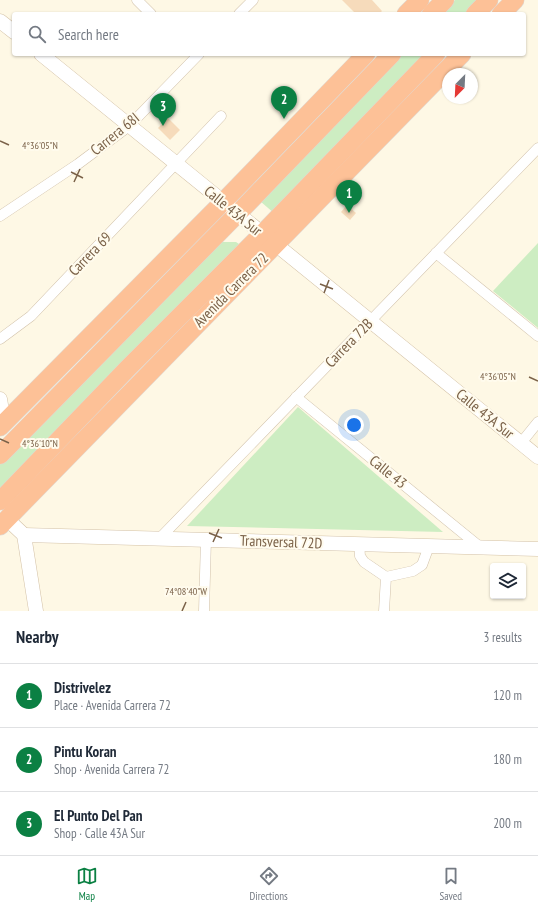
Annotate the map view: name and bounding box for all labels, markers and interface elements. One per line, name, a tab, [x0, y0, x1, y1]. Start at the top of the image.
search box	[12, 12, 526, 56]
icon: search	[26, 23, 48, 45]
text: Search here	[58, 25, 119, 44]
north arrow	[442, 68, 478, 104]
pin: 2	[271, 86, 297, 119]
pin: 3	[150, 93, 176, 126]
street label: Carrera 68I	[86, 108, 143, 159]
text: 4°36'05"N	[22, 139, 58, 152]
pin: 1	[336, 180, 362, 213]
street label: Calle 43A Sur	[200, 181, 267, 240]
street label: Carrera 69	[64, 228, 115, 280]
street label: Avenida Carrera 72	[189, 248, 272, 331]
street label: Carrera 72B	[321, 314, 377, 371]
text: 4°36'05"N	[480, 370, 516, 383]
street label: Calle 43A Sur	[452, 384, 519, 443]
your location	[344, 415, 364, 435]
text: 4°36'10"N	[22, 437, 58, 450]
street label: Calle 43	[366, 451, 411, 492]
street label: Transversal 72D	[239, 531, 323, 552]
map controls	[490, 563, 526, 599]
button: layers	[490, 563, 526, 599]
text: 74°08'40"W	[165, 585, 207, 598]
text: Nearby	[16, 626, 59, 648]
text: 3 results	[483, 629, 522, 646]
text: Distrivelez	[54, 678, 111, 697]
text: 1	[26, 687, 32, 704]
text: 120 m	[493, 687, 522, 704]
text: Place · Avenida Carrera 72	[54, 697, 171, 714]
text: Pintu Koran	[54, 742, 117, 761]
text: 2	[26, 751, 32, 768]
text: 180 m	[493, 751, 522, 768]
text: Shop · Avenida Carrera 72	[54, 761, 169, 778]
text: El Punto Del Pan	[54, 806, 142, 825]
text: 3	[26, 815, 32, 832]
text: 200 m	[493, 815, 522, 832]
text: Shop · Calle 43A Sur	[54, 825, 145, 842]
tab: Map	[76, 865, 98, 903]
tab: Directions	[250, 865, 288, 903]
tab: Saved	[439, 865, 462, 903]

